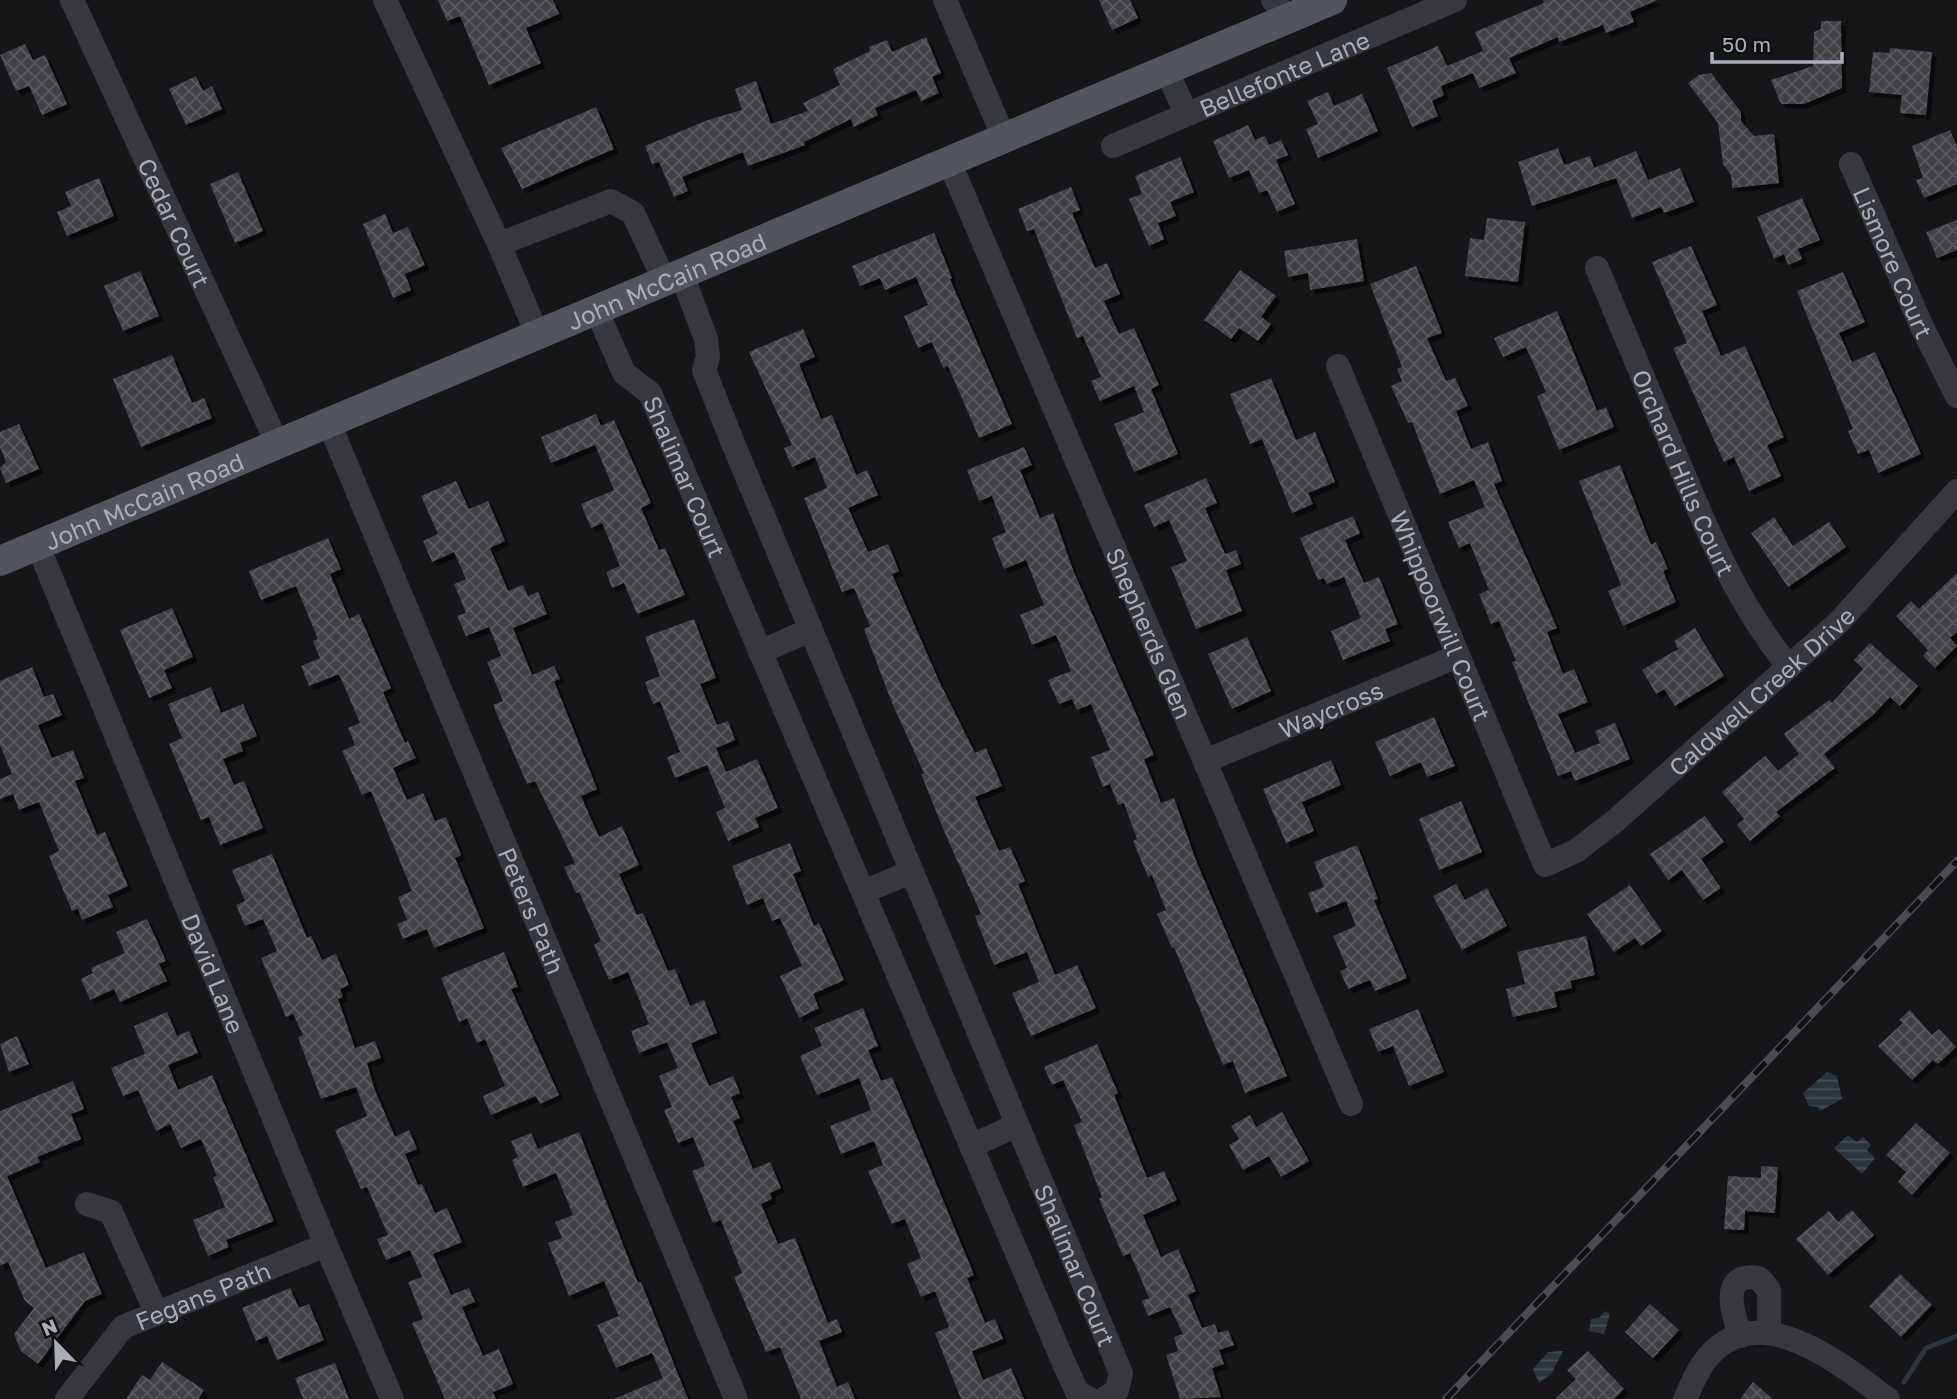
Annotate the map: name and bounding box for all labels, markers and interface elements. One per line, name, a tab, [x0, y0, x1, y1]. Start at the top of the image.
scale bar	[1712, 21, 1842, 65]
street label: Bellefonte Lane	[1195, 24, 1373, 122]
text: 50 m	[1722, 31, 1771, 57]
street label: Cedar Court	[133, 153, 217, 291]
street label: Lismore Court	[1848, 182, 1940, 343]
street label: John McCain Road	[563, 226, 770, 335]
street label: Orchard Hills Court	[1627, 365, 1742, 580]
street label: Shalimar Court	[638, 391, 733, 561]
street label: John McCain Road	[40, 446, 248, 555]
street label: Whippoorwill Court	[1385, 506, 1498, 725]
street label: Shepherds Glen	[1101, 543, 1199, 723]
street label: Caldwell Creek Drive	[1662, 601, 1860, 781]
street label: Waycross	[1274, 674, 1387, 743]
street label: Peters Path	[493, 843, 571, 978]
street label: David Lane	[176, 909, 252, 1037]
street label: Shalimar Court	[1029, 1179, 1122, 1350]
street label: Fegans Path	[131, 1255, 274, 1335]
north arrow	[21, 1308, 91, 1378]
text: N	[38, 1313, 60, 1340]

